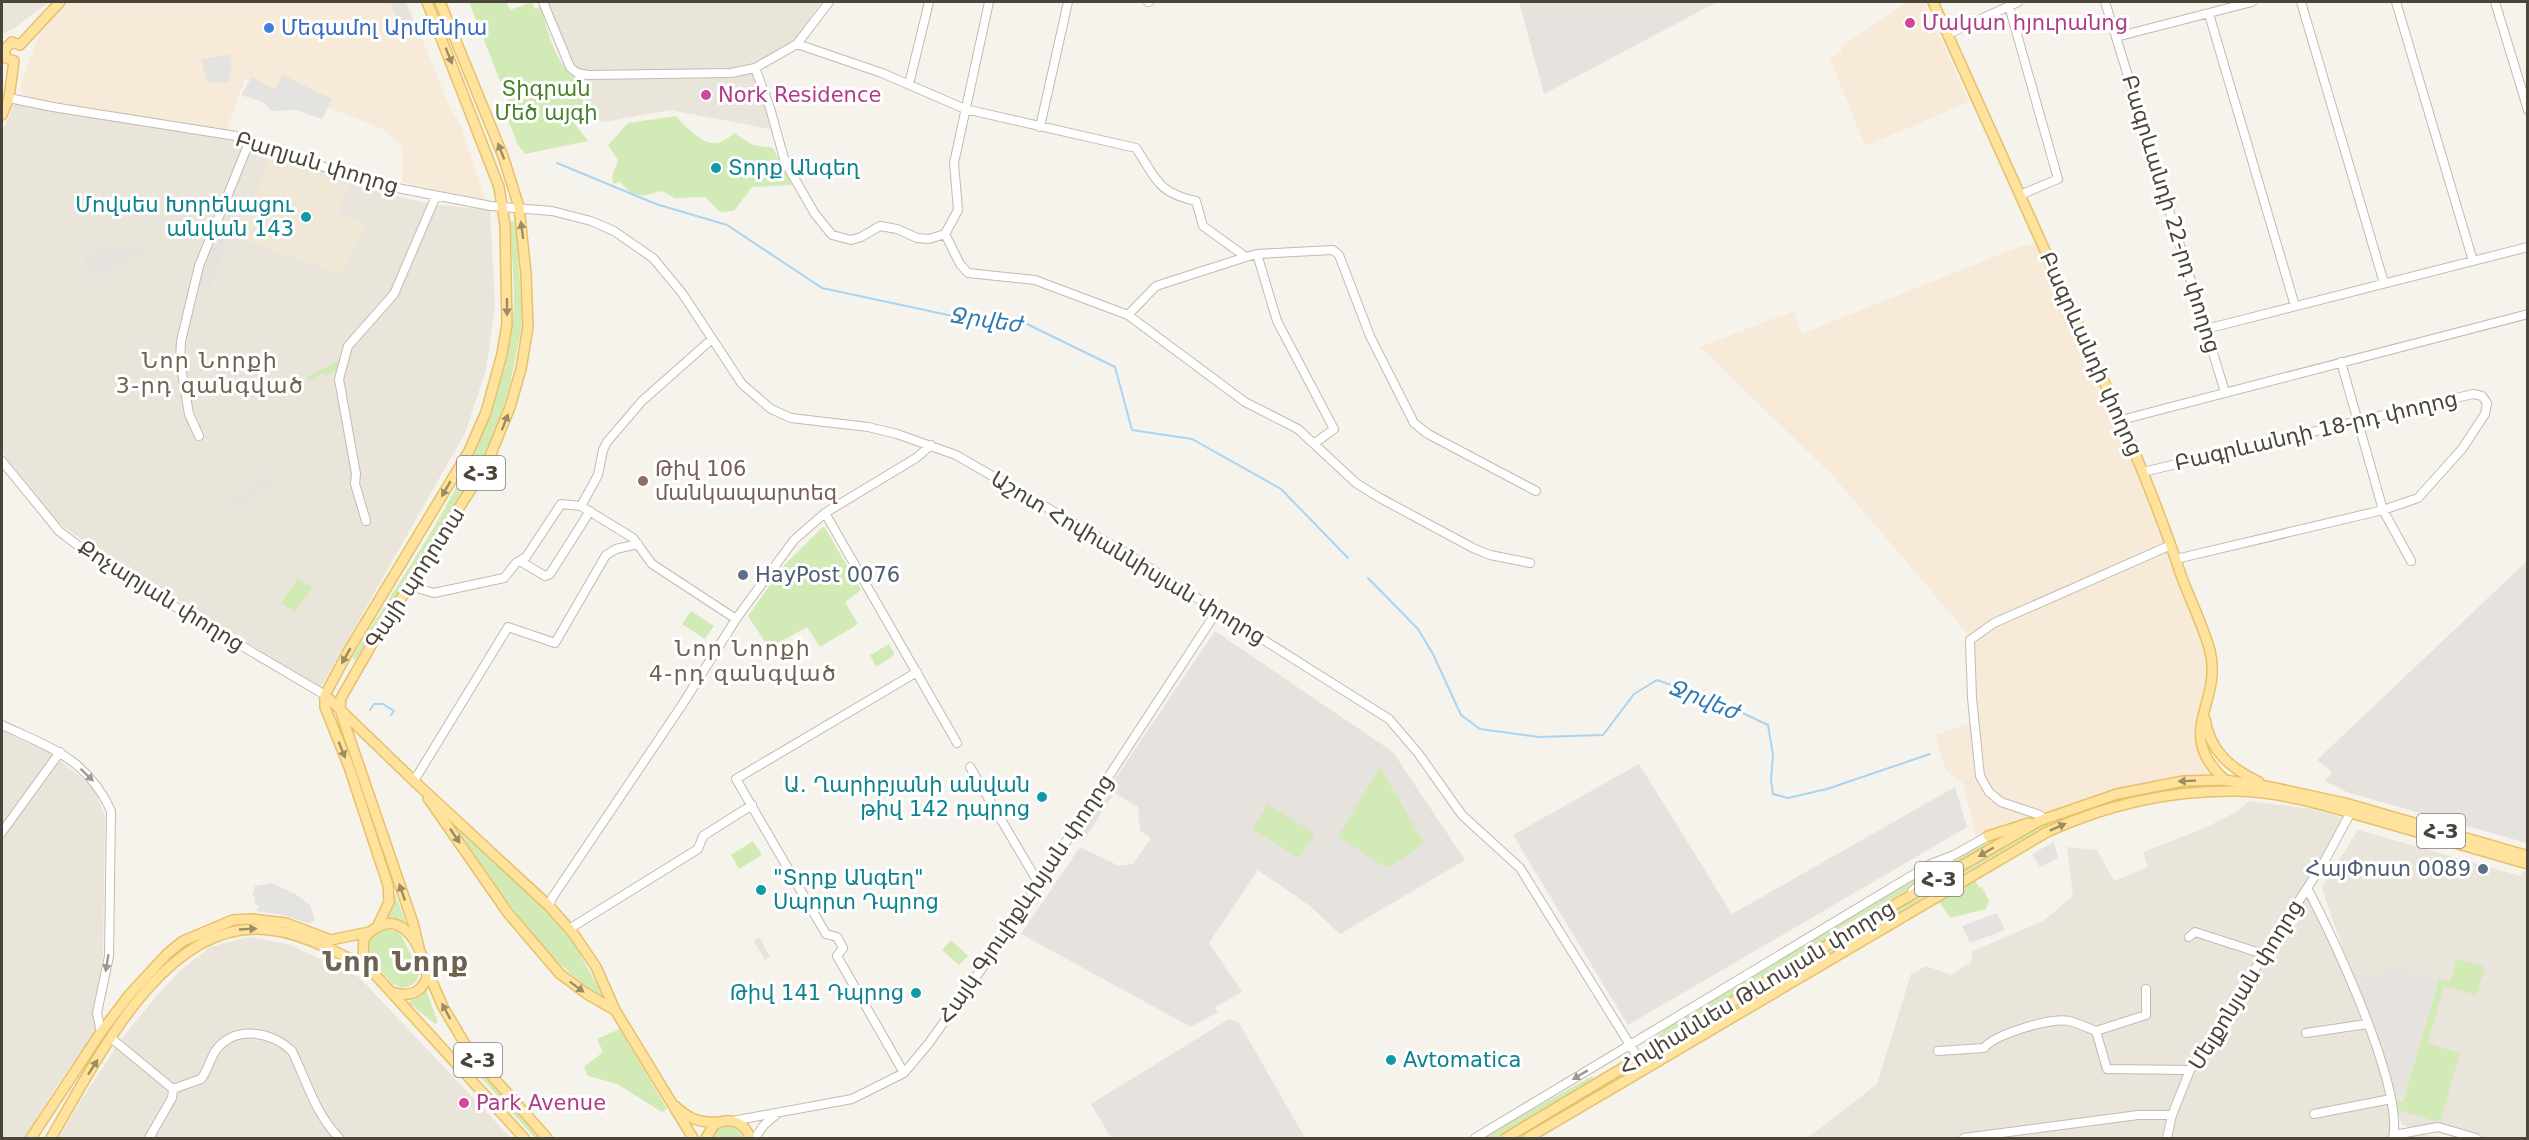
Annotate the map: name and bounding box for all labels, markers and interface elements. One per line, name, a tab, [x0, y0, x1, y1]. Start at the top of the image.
place label: Մակաո հյուրանոց	[1922, 11, 2128, 35]
place label: Մեգամոլ Արմենիա	[281, 16, 487, 40]
marker: Մակաո հյուրանոց	[1903, 16, 1917, 30]
marker: Մեգամոլ Արմենիա	[262, 21, 276, 35]
one-way arrow	[444, 47, 454, 65]
street label: Բագրևանդի 22-րդ փողոց	[2117, 72, 2225, 356]
park label: Տիգրան Մեծ այգի	[495, 77, 597, 125]
place label: Nork Residence	[718, 83, 881, 107]
marker: Nork Residence	[699, 88, 713, 102]
street label: Բաղյան փողոց	[233, 127, 401, 199]
one-way arrow	[495, 142, 505, 160]
place label: Տորք Անգեղ	[728, 156, 860, 180]
marker: Տորք Անգեղ	[709, 161, 723, 175]
place label: Մովսես Խորենացու անվան 143	[75, 193, 295, 241]
marker: Մովսես Խորենացու անվան 143	[299, 210, 313, 224]
one-way arrow	[517, 221, 526, 240]
street label: Բագրևանդի փողոց	[2035, 248, 2147, 460]
one-way arrow	[502, 297, 512, 316]
water label: Ջրվեժ	[949, 303, 1026, 338]
district label: Նոր Նորքի 3-րդ զանգված	[116, 348, 304, 398]
street label: Բագրևանդի 18-րդ փողոց	[2172, 387, 2460, 475]
one-way arrow	[500, 413, 510, 431]
road number: Հ-3	[457, 456, 505, 490]
place label: Թիվ 106 մանկապարտեզ	[655, 457, 838, 505]
street label: Աշոտ Հովհաննիսյան փողոց	[987, 466, 1269, 650]
marker: Թիվ 106 մանկապարտեզ	[636, 474, 650, 488]
one-way arrow	[441, 481, 452, 497]
street label: Գայի պողոտա	[360, 503, 470, 653]
street label: Քոչարյան փողոց	[74, 535, 248, 657]
place label: HayPost 0076	[755, 563, 900, 587]
marker: HayPost 0076	[736, 568, 750, 582]
district label: Նոր Նորքի 4-րդ զանգված	[649, 636, 837, 686]
one-way arrow	[340, 648, 351, 664]
water label: Ջրվեժ	[1666, 675, 1745, 726]
one-way arrow	[338, 741, 347, 759]
one-way arrow	[80, 768, 94, 782]
street label: Հայկ Գյուլիքևխյան փողոց	[934, 770, 1118, 1028]
place label: Ա․ Ղարիբյանի անվան թիվ 142 դպրոց	[784, 773, 1030, 821]
one-way arrow	[2178, 777, 2197, 786]
marker: Ա․ Ղարիբյանի անվան թիվ 142 դպրոց	[1035, 790, 1049, 804]
road number: Հ-3	[2417, 814, 2465, 848]
one-way arrow	[2049, 822, 2067, 831]
one-way arrow	[449, 828, 461, 844]
one-way arrow	[1978, 846, 1994, 857]
place label: ՀայՓոստ 0089	[2306, 857, 2471, 881]
road number: Հ-3	[1915, 862, 1963, 896]
marker: ՀայՓոստ 0089	[2476, 862, 2490, 876]
place label: "Տորք Անգեղ" Սպորտ Դպրոց	[773, 866, 939, 914]
one-way arrow	[397, 883, 407, 901]
marker: "Տորք Անգեղ" Սպորտ Դպրոց	[754, 883, 768, 897]
street label: Հովհաննես Թևոսյան փողոց	[1615, 896, 1899, 1080]
street label: Մելքոնյան փողոց	[2184, 896, 2308, 1074]
one-way arrow	[238, 925, 257, 934]
district label: Նոր Նորք	[323, 946, 469, 977]
one-way arrow	[102, 953, 111, 972]
one-way arrow	[569, 981, 585, 993]
place label: Թիվ 141 Դպրոց	[730, 981, 904, 1005]
marker: Թիվ 141 Դպրոց	[909, 986, 923, 1000]
one-way arrow	[441, 1002, 451, 1019]
road number: Հ-3	[454, 1043, 502, 1077]
place label: Avtomatica	[1403, 1048, 1521, 1072]
marker: Avtomatica	[1384, 1053, 1398, 1067]
one-way arrow	[87, 1059, 98, 1075]
one-way arrow	[1572, 1069, 1588, 1080]
place label: Park Avenue	[476, 1091, 606, 1115]
marker: Park Avenue	[457, 1096, 471, 1110]

